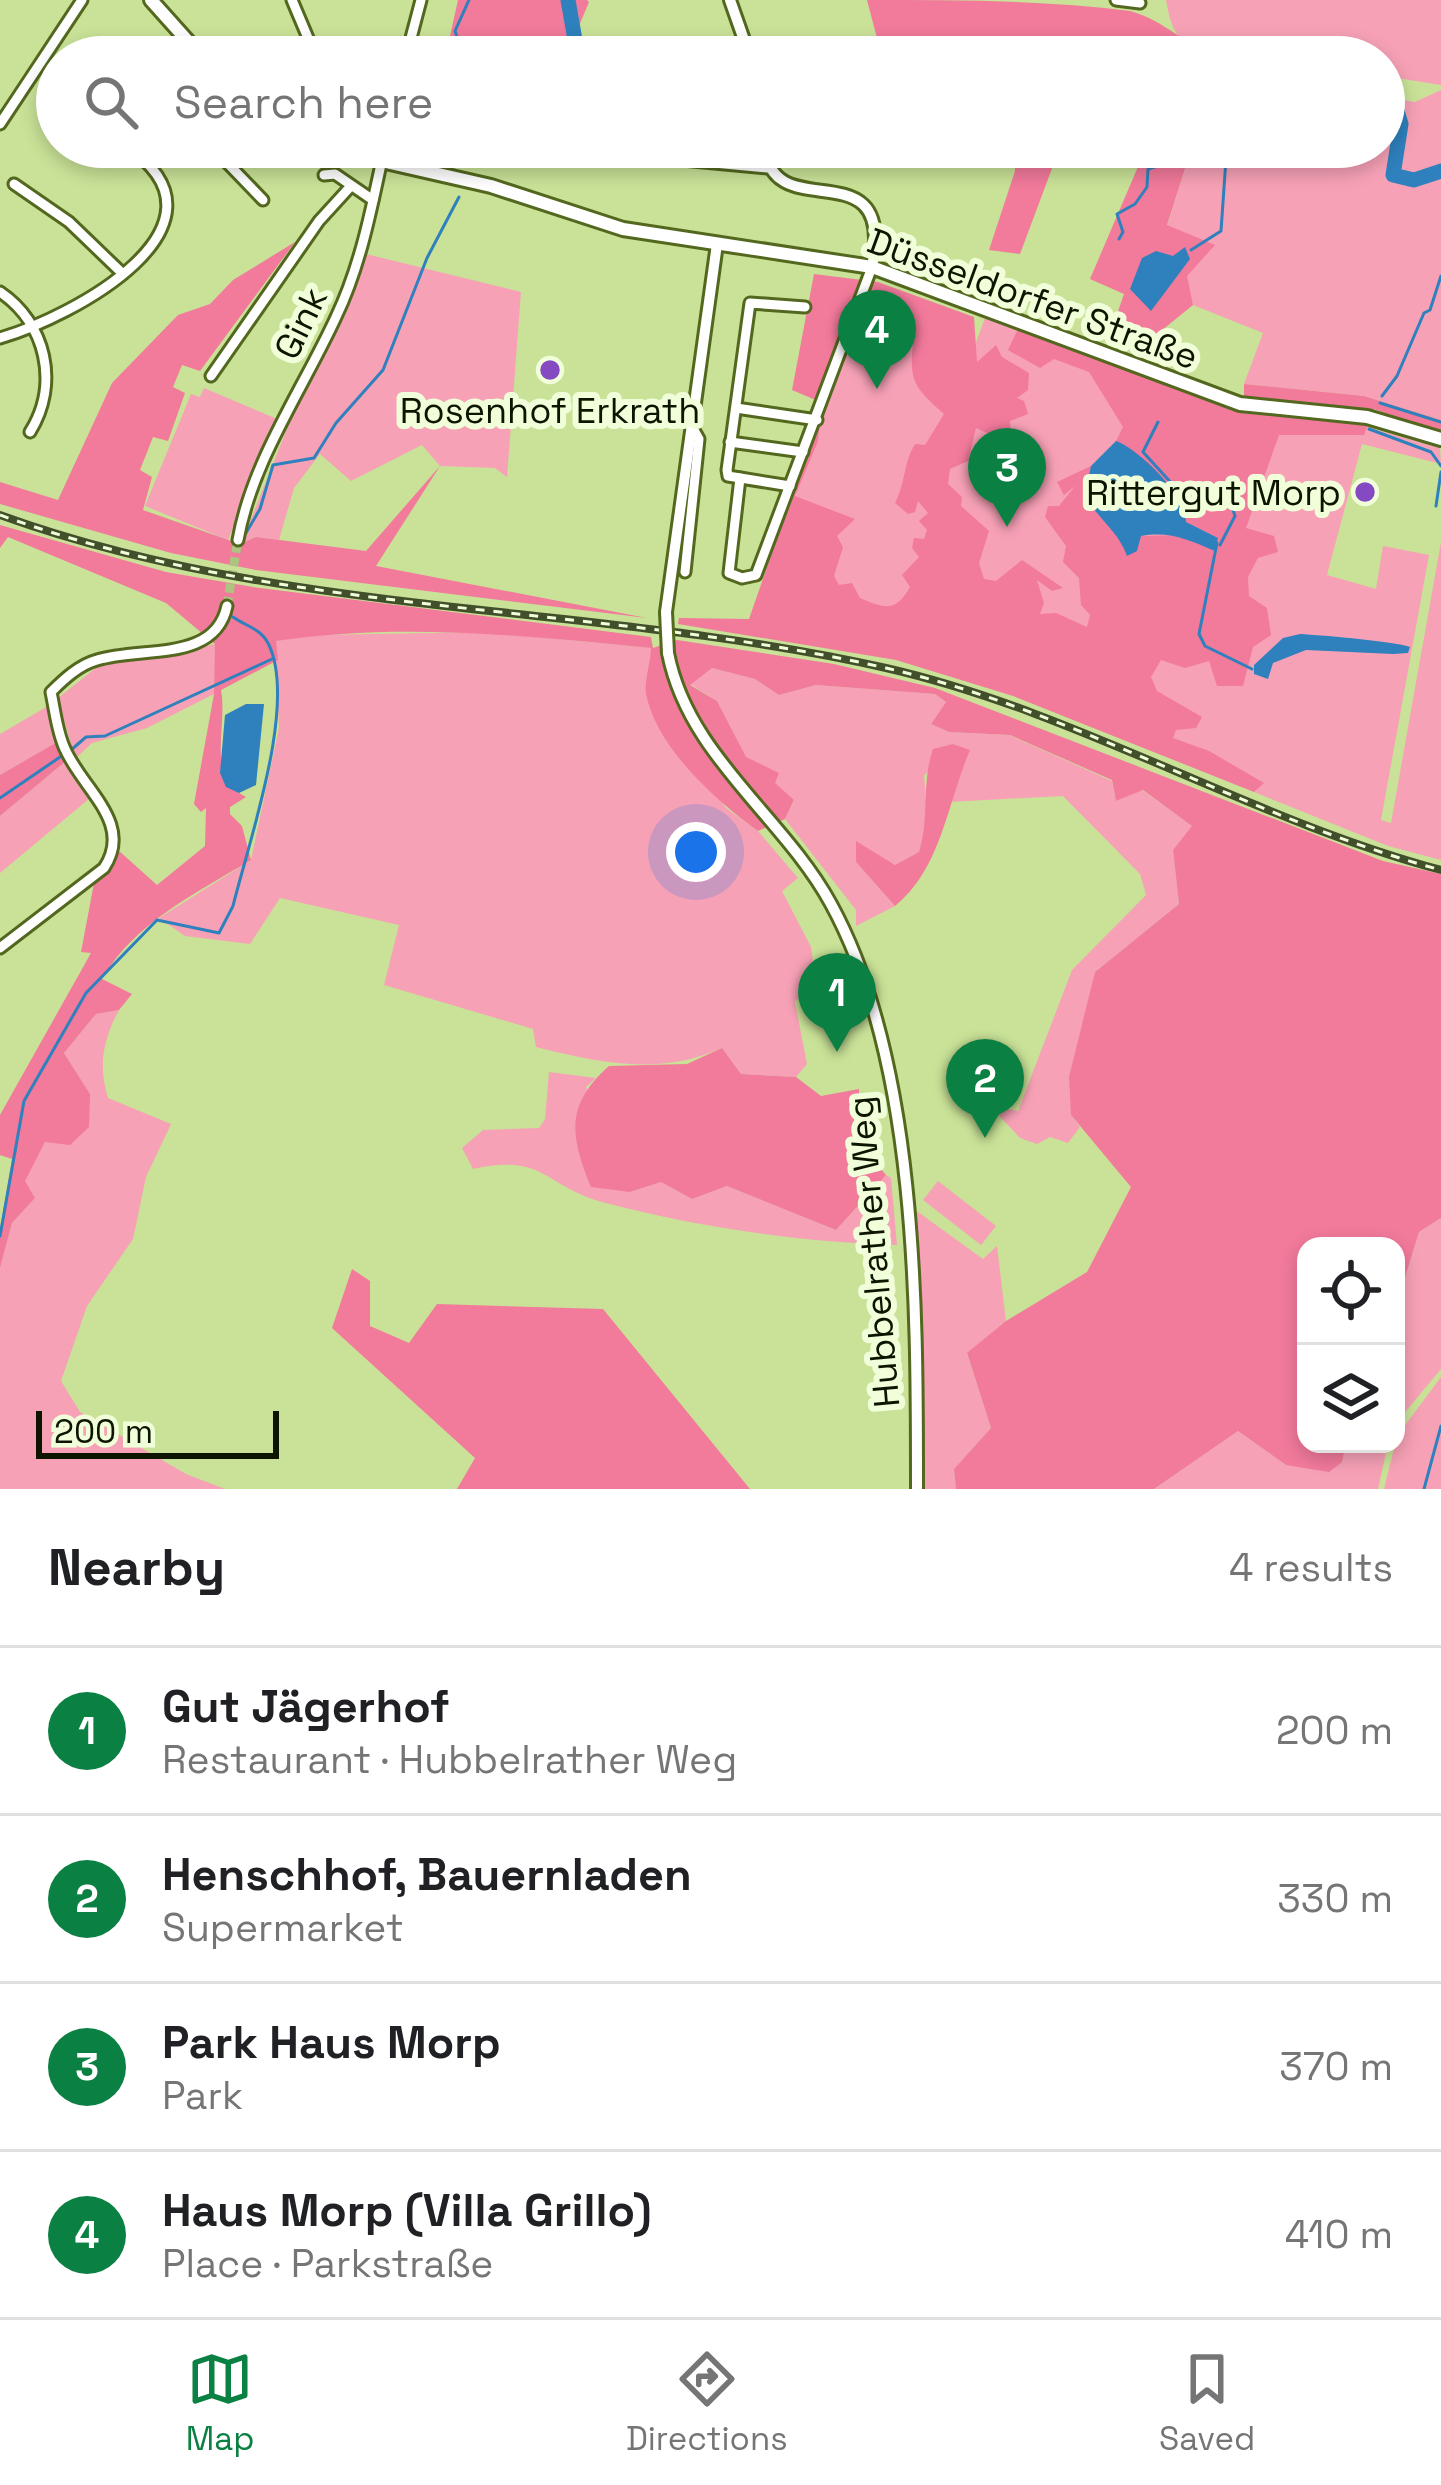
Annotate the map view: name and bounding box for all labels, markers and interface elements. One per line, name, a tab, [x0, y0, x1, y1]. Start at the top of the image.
search box	[36, 36, 1405, 168]
icon: search	[78, 69, 144, 135]
text: Search here	[174, 74, 433, 131]
street label: Düsseldorfer Straße	[861, 218, 1204, 380]
street label: Gink	[264, 280, 338, 367]
pin: 4	[838, 290, 916, 389]
marker: Rosenhof Erkrath	[537, 357, 563, 383]
place label: Rosenhof Erkrath	[400, 388, 700, 434]
pin: 3	[968, 428, 1046, 527]
place label: Rittergut Morp	[1086, 470, 1341, 516]
marker: Rittergut Morp	[1352, 479, 1378, 505]
your location	[666, 822, 726, 882]
pin: 1	[798, 953, 876, 1052]
pin: 2	[946, 1039, 1024, 1138]
street label: Hubbelrather Weg	[837, 1094, 911, 1410]
map controls	[1297, 1237, 1405, 1453]
button: locate	[1297, 1237, 1405, 1345]
button: layers	[1297, 1345, 1405, 1453]
scale bar	[36, 1405, 279, 1458]
text: 200 m	[54, 1411, 153, 1453]
text: Nearby	[48, 1535, 225, 1600]
text: 4 results	[1229, 1543, 1393, 1592]
text: Gut Jägerhof	[162, 1678, 450, 1735]
text: 1	[78, 1706, 96, 1755]
text: 200 m	[1276, 1706, 1393, 1755]
text: Restaurant · Hubbelrather Weg	[162, 1735, 737, 1784]
text: Henschhof, Bauernladen	[162, 1846, 692, 1903]
text: 2	[75, 1874, 99, 1923]
text: 330 m	[1277, 1874, 1393, 1923]
text: Supermarket	[162, 1903, 404, 1952]
text: Park Haus Morp	[162, 2014, 501, 2071]
text: 3	[75, 2042, 99, 2091]
text: 370 m	[1279, 2042, 1393, 2091]
text: Park	[162, 2071, 243, 2120]
text: Haus Morp (Villa Grillo)	[162, 2182, 652, 2239]
text: 4	[75, 2210, 99, 2259]
text: 410 m	[1285, 2210, 1393, 2259]
text: Place · Parkstraße	[162, 2239, 493, 2288]
tab: Map	[186, 2346, 254, 2460]
tab: Directions	[626, 2346, 788, 2460]
tab: Saved	[1159, 2346, 1255, 2460]

